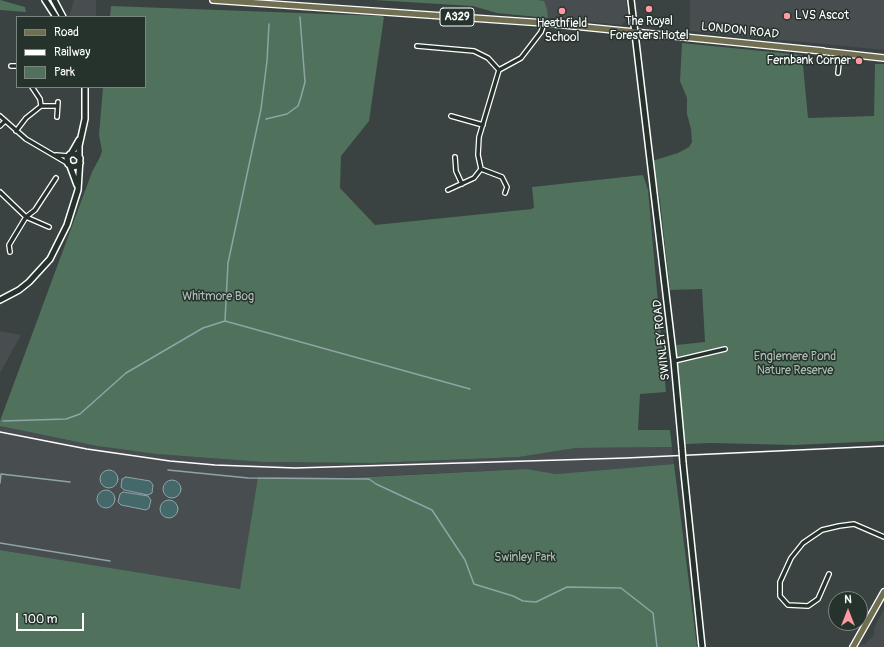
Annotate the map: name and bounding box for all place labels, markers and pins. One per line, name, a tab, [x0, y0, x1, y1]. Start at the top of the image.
marker: The Royal Foresters Hotel	[644, 4, 654, 14]
marker: Heathfield School	[557, 6, 567, 16]
place label: LVS Ascot	[795, 9, 849, 23]
marker: LVS Ascot	[782, 11, 792, 21]
place label: The Royal Foresters Hotel	[609, 15, 689, 43]
place label: Heathfield School	[537, 17, 587, 45]
place label: Fernbank Corner	[767, 54, 851, 68]
marker: Fernbank Corner	[854, 56, 864, 66]

